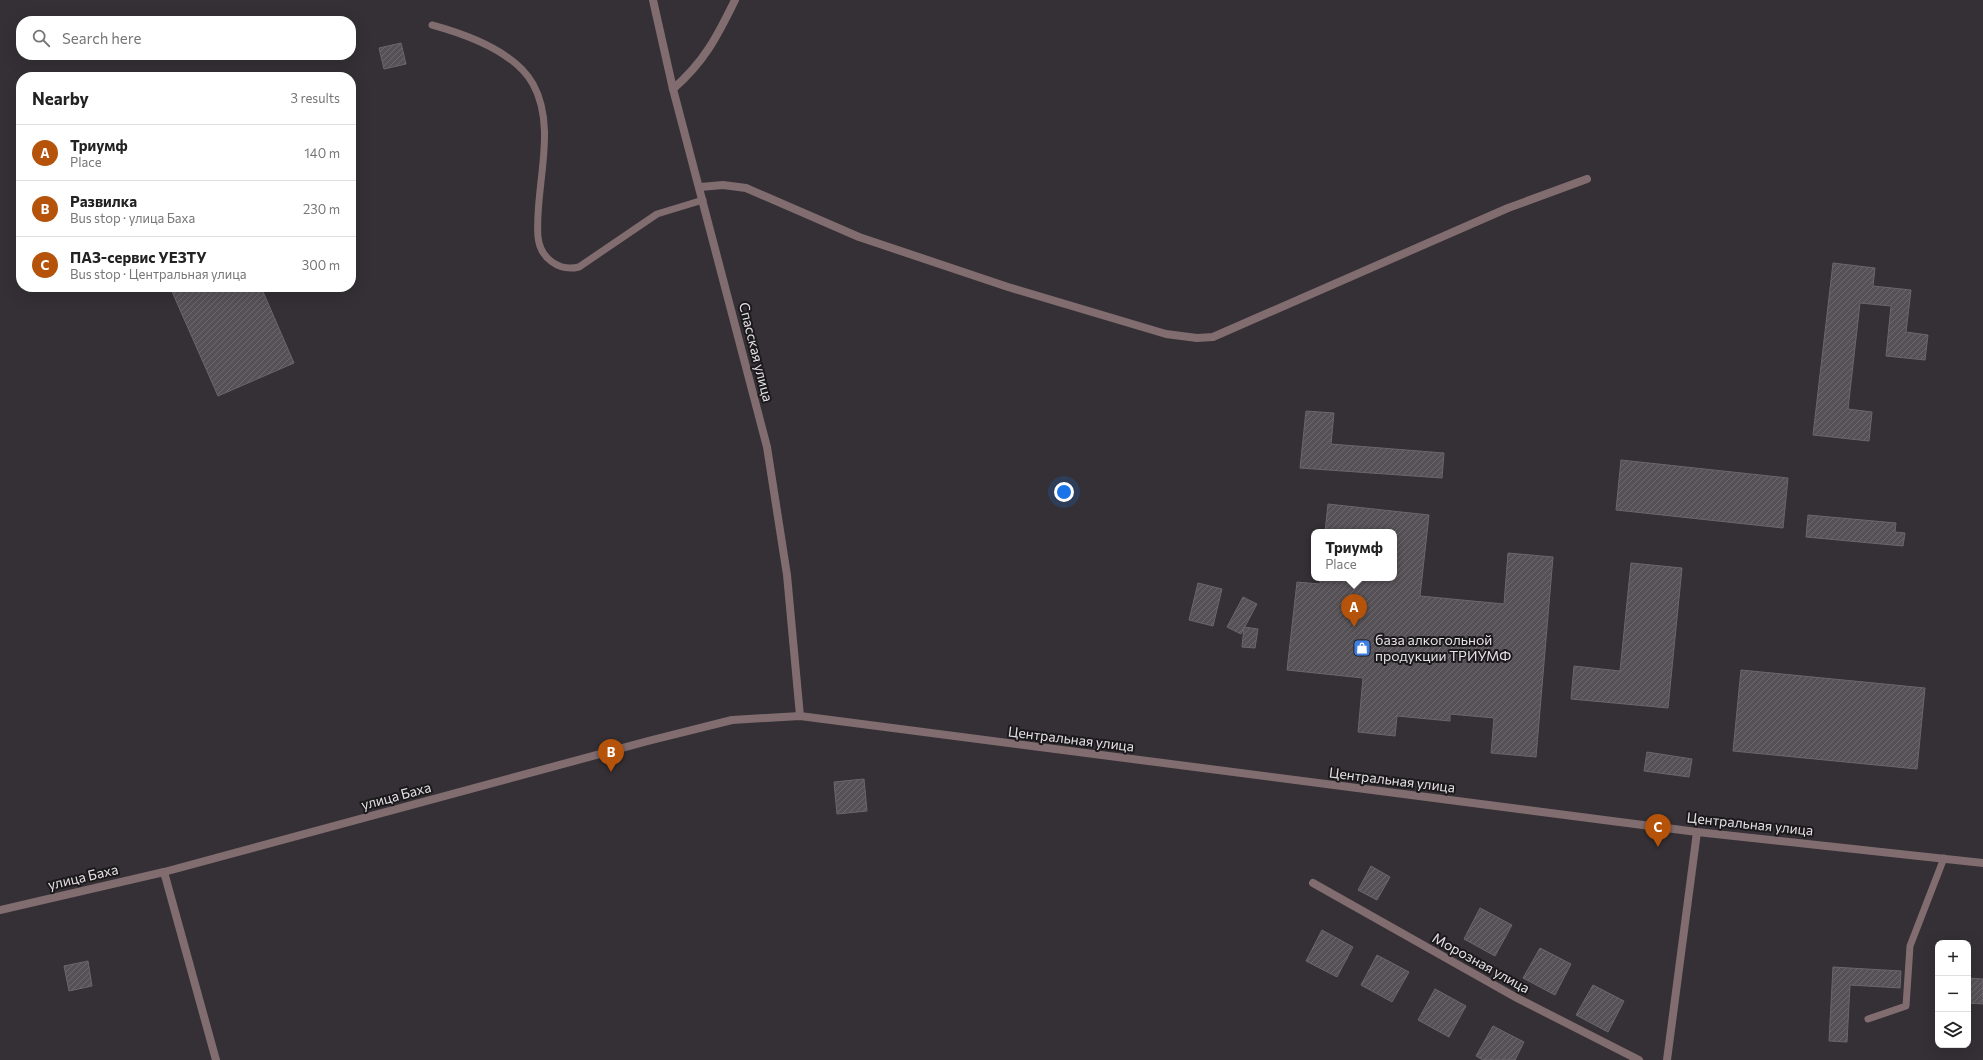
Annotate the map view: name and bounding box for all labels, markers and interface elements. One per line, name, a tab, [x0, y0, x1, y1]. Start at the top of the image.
search box	[16, 16, 356, 60]
icon: search	[30, 27, 52, 49]
text: Search here	[62, 29, 141, 47]
text: Nearby	[32, 88, 89, 109]
text: 3 results	[291, 90, 340, 106]
text: Триумф	[70, 136, 128, 154]
text: A	[40, 145, 50, 161]
text: 140 m	[304, 145, 340, 161]
text: Place	[70, 154, 102, 170]
text: Развилка	[70, 192, 137, 210]
text: B	[41, 201, 49, 217]
text: 230 m	[303, 201, 340, 217]
text: Bus stop · улица Баха	[70, 210, 195, 226]
text: ПАЗ-сервис УЕЗТУ	[70, 248, 207, 266]
text: C	[41, 257, 49, 273]
text: 300 m	[302, 257, 340, 273]
text: Bus stop · Центральная улица	[70, 266, 247, 282]
street label: Спасская улица	[736, 300, 777, 403]
your location	[1054, 482, 1074, 502]
popup	[1311, 529, 1397, 581]
text: Триумф	[1325, 538, 1383, 556]
text: Place	[1325, 556, 1357, 572]
pin: A	[1341, 594, 1367, 627]
place label: база алкогольной продукции ТРИУМФ	[1375, 631, 1511, 664]
shop icon: база алкогольной продукции ТРИУМФ	[1352, 638, 1372, 658]
street label: Центральная улица	[1007, 722, 1135, 755]
pin: B	[598, 739, 624, 772]
street label: Центральная улица	[1328, 763, 1456, 796]
street label: улица Баха	[359, 778, 433, 813]
street label: Центральная улица	[1686, 808, 1814, 839]
pin: C	[1645, 814, 1671, 847]
street label: улица Баха	[46, 860, 120, 893]
street label: Морозная улица	[1430, 929, 1533, 996]
map controls	[1935, 940, 1971, 1048]
button: +	[1935, 940, 1971, 976]
button: −	[1935, 976, 1971, 1012]
button: layers	[1935, 1012, 1971, 1048]

